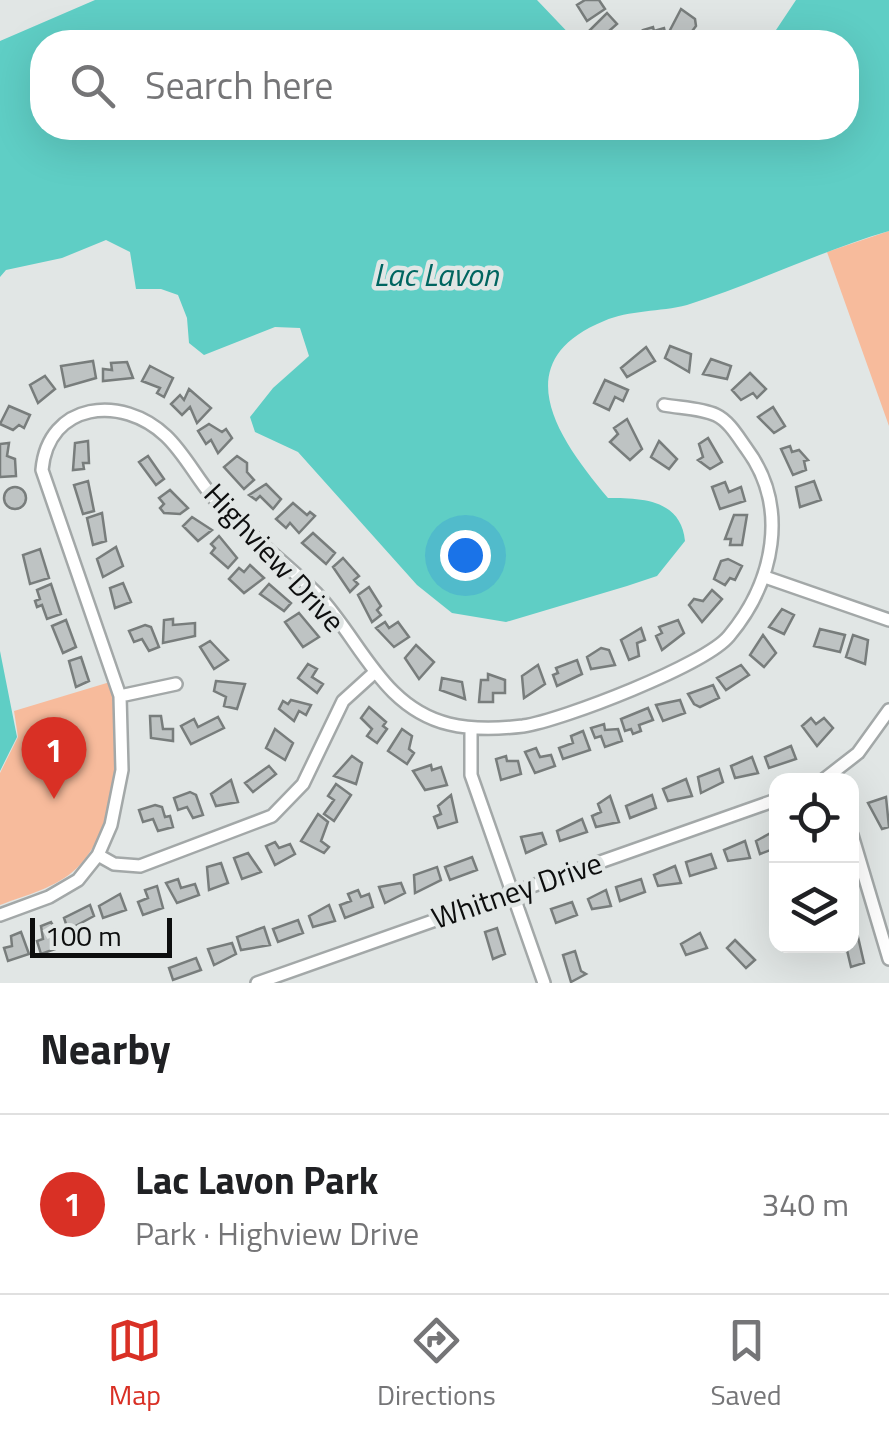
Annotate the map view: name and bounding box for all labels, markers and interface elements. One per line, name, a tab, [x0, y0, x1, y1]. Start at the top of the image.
search box	[30, 30, 859, 140]
text: Search here	[145, 56, 333, 114]
icon: search	[65, 58, 120, 113]
water label: Lac Lavon	[374, 250, 500, 298]
street label: Highview Drive	[193, 472, 356, 642]
your location	[440, 530, 491, 581]
pin: 1	[22, 716, 86, 799]
map controls	[769, 773, 859, 953]
button: locate	[769, 773, 859, 863]
street label: Whitney Drive	[425, 839, 608, 941]
button: layers	[769, 863, 859, 953]
scale bar	[30, 913, 172, 958]
text: 100 m	[45, 914, 122, 957]
text: Nearby	[40, 1016, 171, 1080]
text: Lac Lavon Park	[135, 1151, 378, 1209]
text: 1	[64, 1180, 81, 1228]
text: 340 m	[761, 1180, 849, 1228]
text: Park · Highview Drive	[135, 1209, 419, 1257]
tab: Map	[107, 1313, 162, 1416]
tab: Directions	[377, 1313, 496, 1416]
tab: Saved	[710, 1313, 782, 1416]

